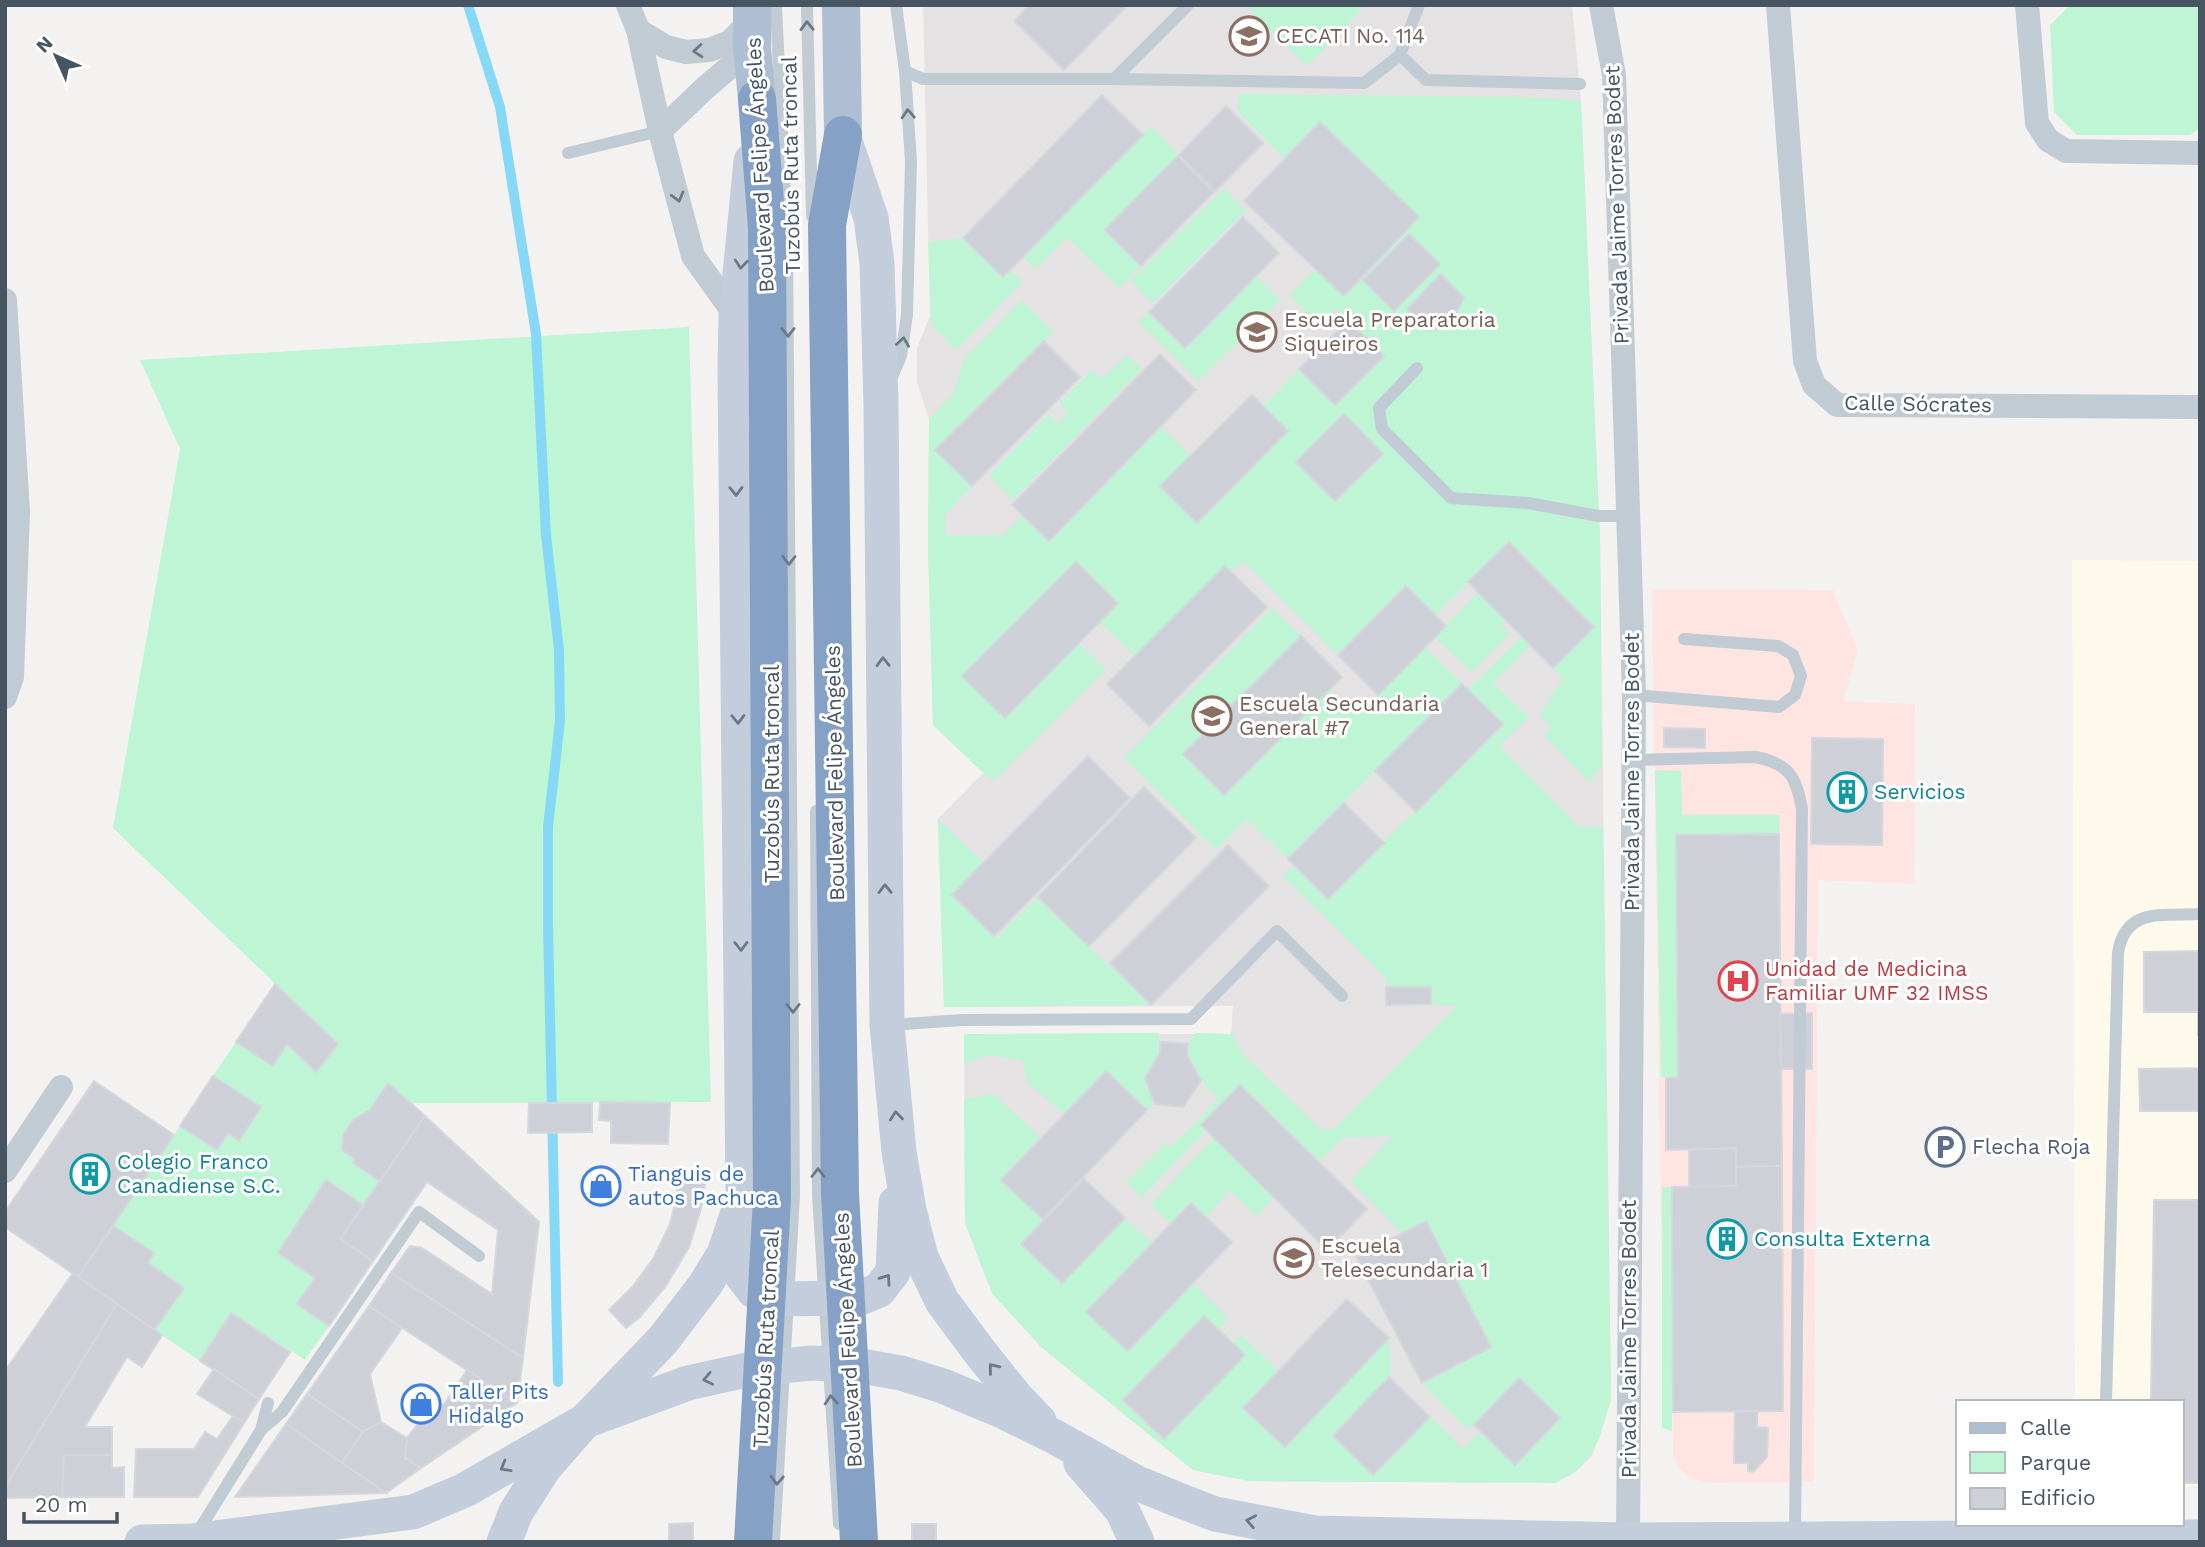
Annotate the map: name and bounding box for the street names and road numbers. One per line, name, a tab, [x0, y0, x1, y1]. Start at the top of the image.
street label: Boulevard Felipe Ángeles	[740, 37, 779, 293]
street label: Tuzobús Ruta troncal	[776, 55, 805, 275]
street label: Privada Jaime Torres Bodet	[1599, 65, 1634, 345]
street label: Calle Sócrates	[1844, 390, 1992, 417]
street label: Privada Jaime Torres Bodet	[1619, 632, 1644, 911]
street label: Boulevard Felipe Ángeles	[820, 645, 849, 901]
street label: Tuzobús Ruta troncal	[759, 664, 784, 883]
street label: Privada Jaime Torres Bodet	[1616, 1199, 1641, 1478]
street label: Boulevard Felipe Ángeles	[828, 1212, 867, 1468]
street label: Tuzobús Ruta troncal	[747, 1229, 784, 1449]

